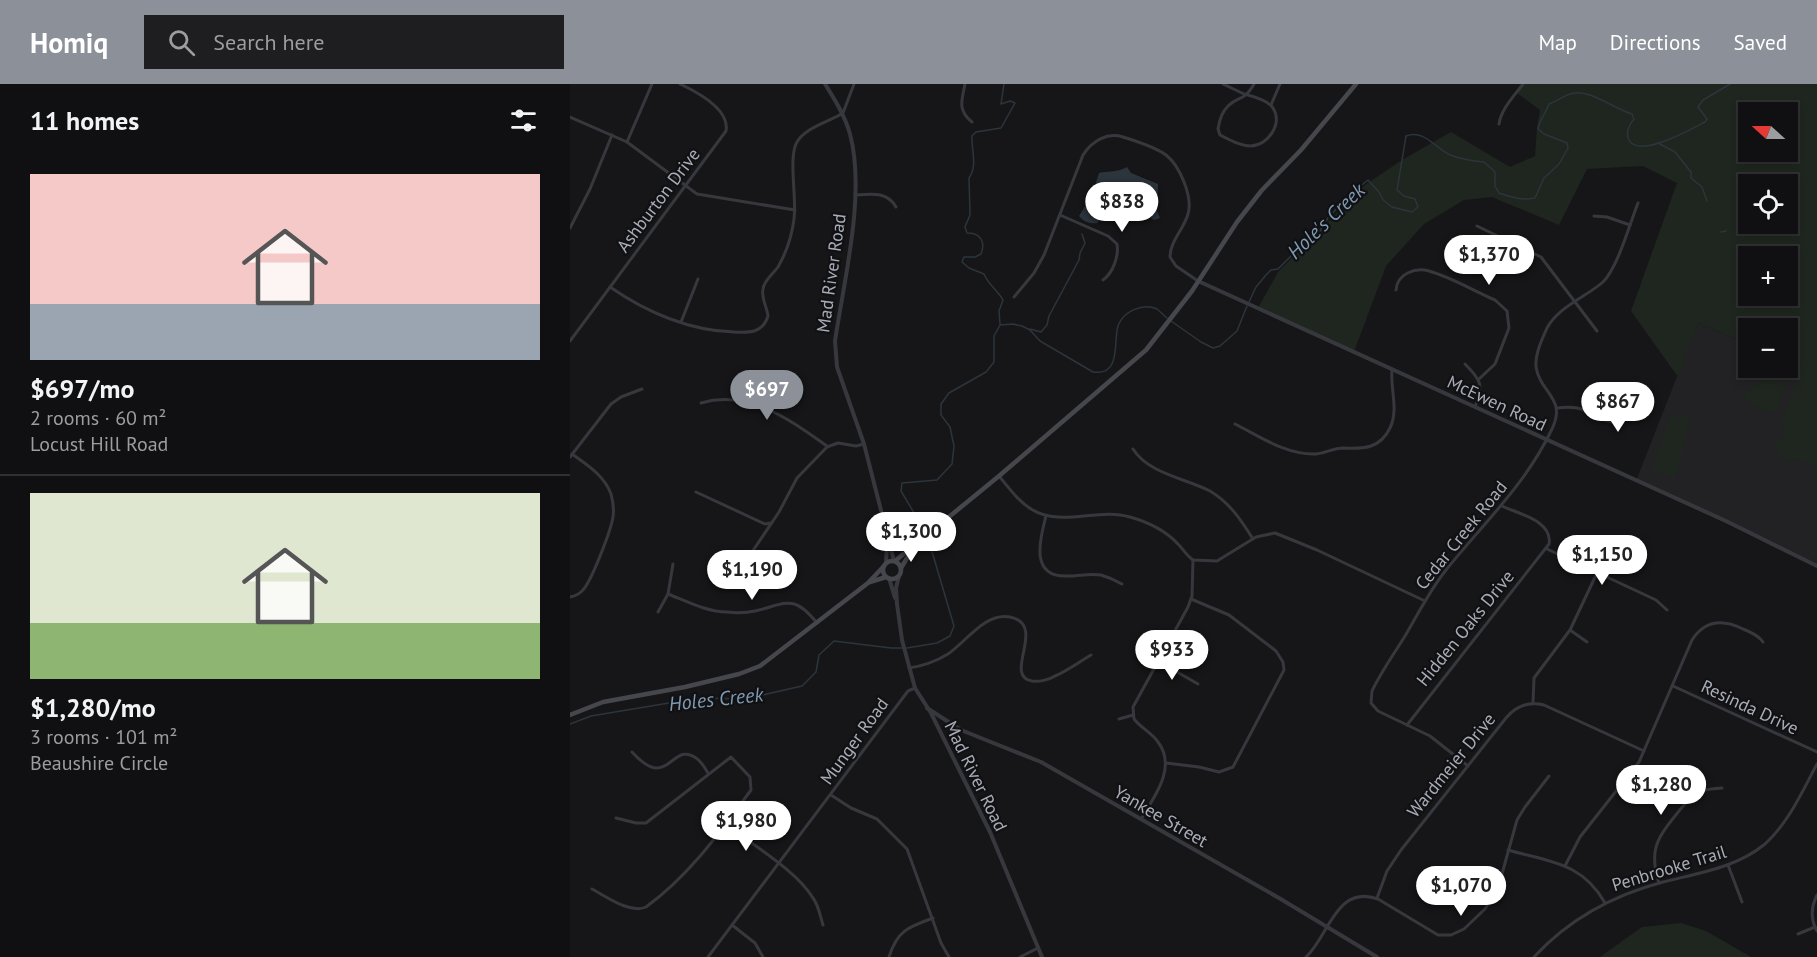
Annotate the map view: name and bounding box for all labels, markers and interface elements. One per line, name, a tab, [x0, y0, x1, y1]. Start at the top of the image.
search box	[144, 15, 564, 69]
text: Homiq	[30, 24, 108, 61]
icon: search	[165, 26, 198, 59]
text: Search here	[213, 28, 324, 56]
text: Map	[1538, 29, 1577, 56]
text: Directions	[1610, 29, 1701, 56]
text: Saved	[1734, 29, 1787, 56]
north arrow	[1738, 102, 1798, 162]
map controls	[1738, 102, 1798, 378]
text: 11 homes	[30, 104, 139, 137]
icon: filters	[507, 104, 540, 137]
street label: Ashburton Drive	[611, 143, 705, 257]
button: locate	[1738, 174, 1798, 234]
water label: Hole's Creek	[1282, 177, 1371, 264]
pin: $838	[1086, 182, 1158, 233]
text: $838	[1099, 188, 1145, 214]
street label: Mad River Road	[811, 212, 851, 334]
icon: home	[231, 213, 339, 321]
pin: $1,370	[1440, 235, 1538, 286]
text: $1,370	[1458, 241, 1520, 267]
button: +	[1738, 246, 1798, 306]
button: −	[1738, 318, 1798, 378]
pin: $697	[731, 370, 803, 421]
street label: McEwen Road	[1444, 370, 1550, 436]
text: $697/mo	[30, 372, 134, 405]
text: $697	[744, 376, 790, 402]
pin: $867	[1582, 382, 1654, 433]
text: $867	[1595, 388, 1641, 414]
text: 2 rooms · 60 m²	[30, 405, 166, 431]
text: Locust Hill Road	[30, 431, 168, 457]
street label: Cedar Creek Road	[1410, 476, 1512, 594]
pin: $1,300	[862, 512, 960, 563]
text: $1,300	[880, 518, 942, 544]
icon: home	[231, 532, 339, 640]
pin: $1,150	[1553, 535, 1651, 586]
text: $1,150	[1571, 541, 1633, 567]
pin: $1,190	[703, 550, 801, 601]
text: $1,190	[721, 556, 783, 582]
street label: Hidden Oaks Drive	[1411, 565, 1519, 691]
pin: $933	[1136, 630, 1208, 681]
text: $933	[1149, 636, 1195, 662]
street label: Resinda Drive	[1698, 674, 1802, 740]
water label: Holes Creek	[667, 681, 766, 717]
text: $1,280/mo	[30, 691, 156, 724]
street label: Munger Road	[815, 693, 893, 789]
street label: Wardmeier Drive	[1402, 708, 1500, 822]
street label: Mad River Road	[939, 717, 1013, 835]
text: 3 rooms · 101 m²	[30, 724, 177, 750]
text: Beaushire Circle	[30, 750, 168, 776]
pin: $1,280	[1612, 765, 1710, 816]
text: $1,280	[1630, 771, 1692, 797]
street label: Yankee Street	[1110, 780, 1212, 852]
pin: $1,980	[697, 801, 795, 852]
text: $1,980	[715, 807, 777, 833]
street label: Penbrooke Trail	[1609, 839, 1730, 896]
pin: $1,070	[1412, 866, 1510, 917]
text: $1,070	[1430, 872, 1492, 898]

